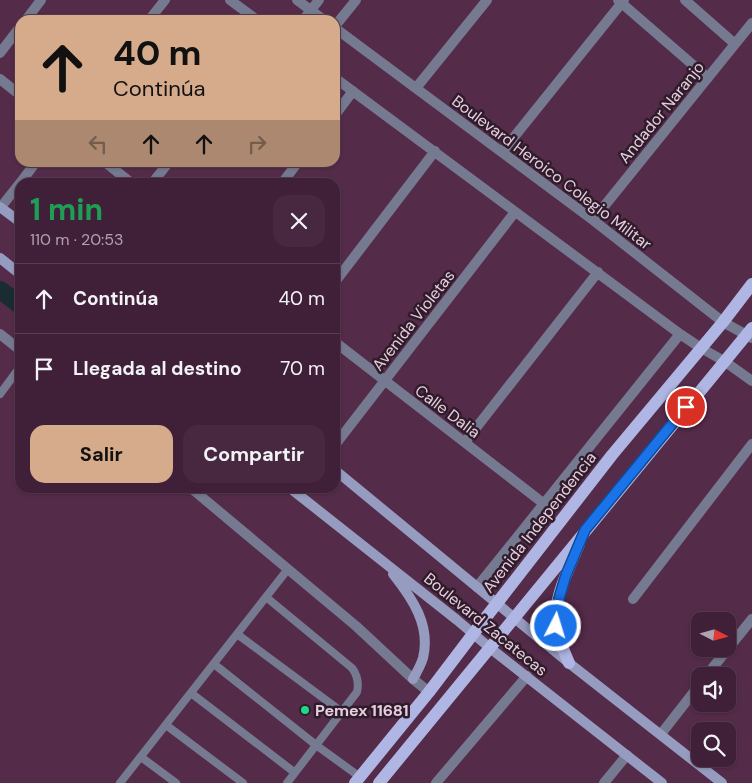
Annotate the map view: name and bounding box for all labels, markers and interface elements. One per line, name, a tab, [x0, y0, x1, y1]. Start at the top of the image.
text: 40 m	[113, 30, 202, 76]
icon: ahead	[30, 35, 95, 100]
street label: Andador Naranjo	[614, 57, 709, 168]
text: Continúa	[113, 74, 206, 103]
street label: Boulevard Heroico Colegio Militar	[448, 90, 656, 254]
icon: left	[84, 130, 112, 158]
icon: ahead	[137, 130, 165, 158]
icon: ahead	[190, 130, 218, 158]
icon: right	[243, 130, 271, 158]
text: 1 min	[30, 190, 103, 229]
button: close	[273, 195, 325, 247]
text: 110 m · 20:53	[30, 229, 124, 250]
street label: Avenida Violetas	[367, 266, 459, 375]
icon: ahead	[30, 285, 58, 313]
text: Continúa	[73, 286, 158, 311]
text: 40 m	[278, 286, 325, 311]
icon: arrive	[30, 355, 58, 383]
text: Llegada al destino	[73, 356, 242, 381]
text: 70 m	[280, 356, 325, 381]
street label: Calle Dalia	[411, 380, 485, 443]
pin	[665, 386, 707, 428]
icon: arrive	[672, 393, 700, 421]
button: Salir	[30, 425, 173, 483]
button: Compartir	[183, 425, 325, 483]
street label: Avenida Independencia	[478, 448, 601, 597]
street label: Boulevard Zacatecas	[420, 568, 552, 681]
position arrow	[529, 599, 581, 651]
north arrow	[691, 612, 736, 658]
map controls	[691, 612, 736, 767]
button: sound	[691, 667, 736, 712]
place label: Pemex 11681	[315, 700, 409, 721]
marker: Pemex 11681	[299, 704, 311, 716]
button: search	[691, 722, 736, 767]

